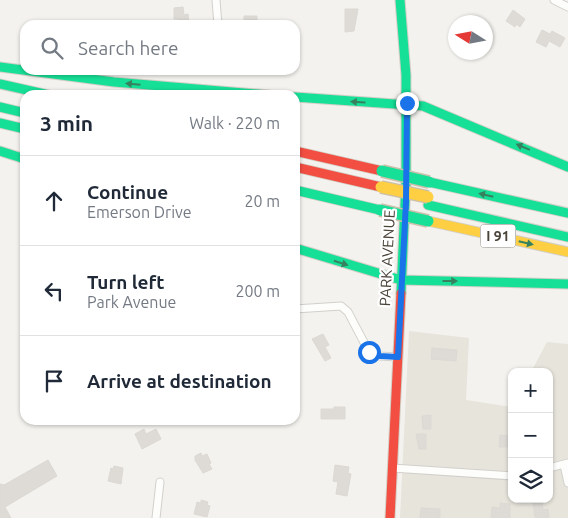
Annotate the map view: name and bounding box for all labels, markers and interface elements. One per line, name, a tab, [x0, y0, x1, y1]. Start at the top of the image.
north arrow	[448, 15, 493, 60]
search box	[20, 20, 300, 75]
icon: search	[38, 34, 66, 62]
text: Search here	[78, 37, 178, 59]
one-way arrow	[125, 80, 141, 88]
route end	[396, 92, 419, 115]
one-way arrow	[350, 97, 366, 105]
text: 3 min	[40, 111, 93, 135]
text: Walk · 220 m	[189, 114, 280, 132]
one-way arrow	[516, 143, 530, 151]
text: Continue	[87, 181, 168, 203]
icon: ahead	[40, 187, 68, 215]
one-way arrow	[479, 191, 494, 199]
text: 20 m	[244, 192, 280, 210]
text: Emerson Drive	[87, 203, 192, 221]
street label: PARK AVENUE	[376, 209, 398, 307]
road number: I 91	[480, 225, 516, 248]
one-way arrow	[519, 239, 534, 247]
one-way arrow	[334, 259, 349, 267]
text: Turn left	[87, 271, 165, 293]
icon: left	[40, 277, 68, 305]
one-way arrow	[442, 277, 458, 285]
text: 200 m	[235, 282, 280, 300]
text: Park Avenue	[87, 293, 176, 311]
route start	[358, 341, 381, 364]
icon: arrive	[40, 367, 68, 395]
map controls	[508, 368, 553, 503]
button: +	[508, 368, 553, 413]
text: Arrive at destination	[87, 370, 272, 392]
button: −	[508, 413, 553, 458]
button: layers	[508, 458, 553, 503]

